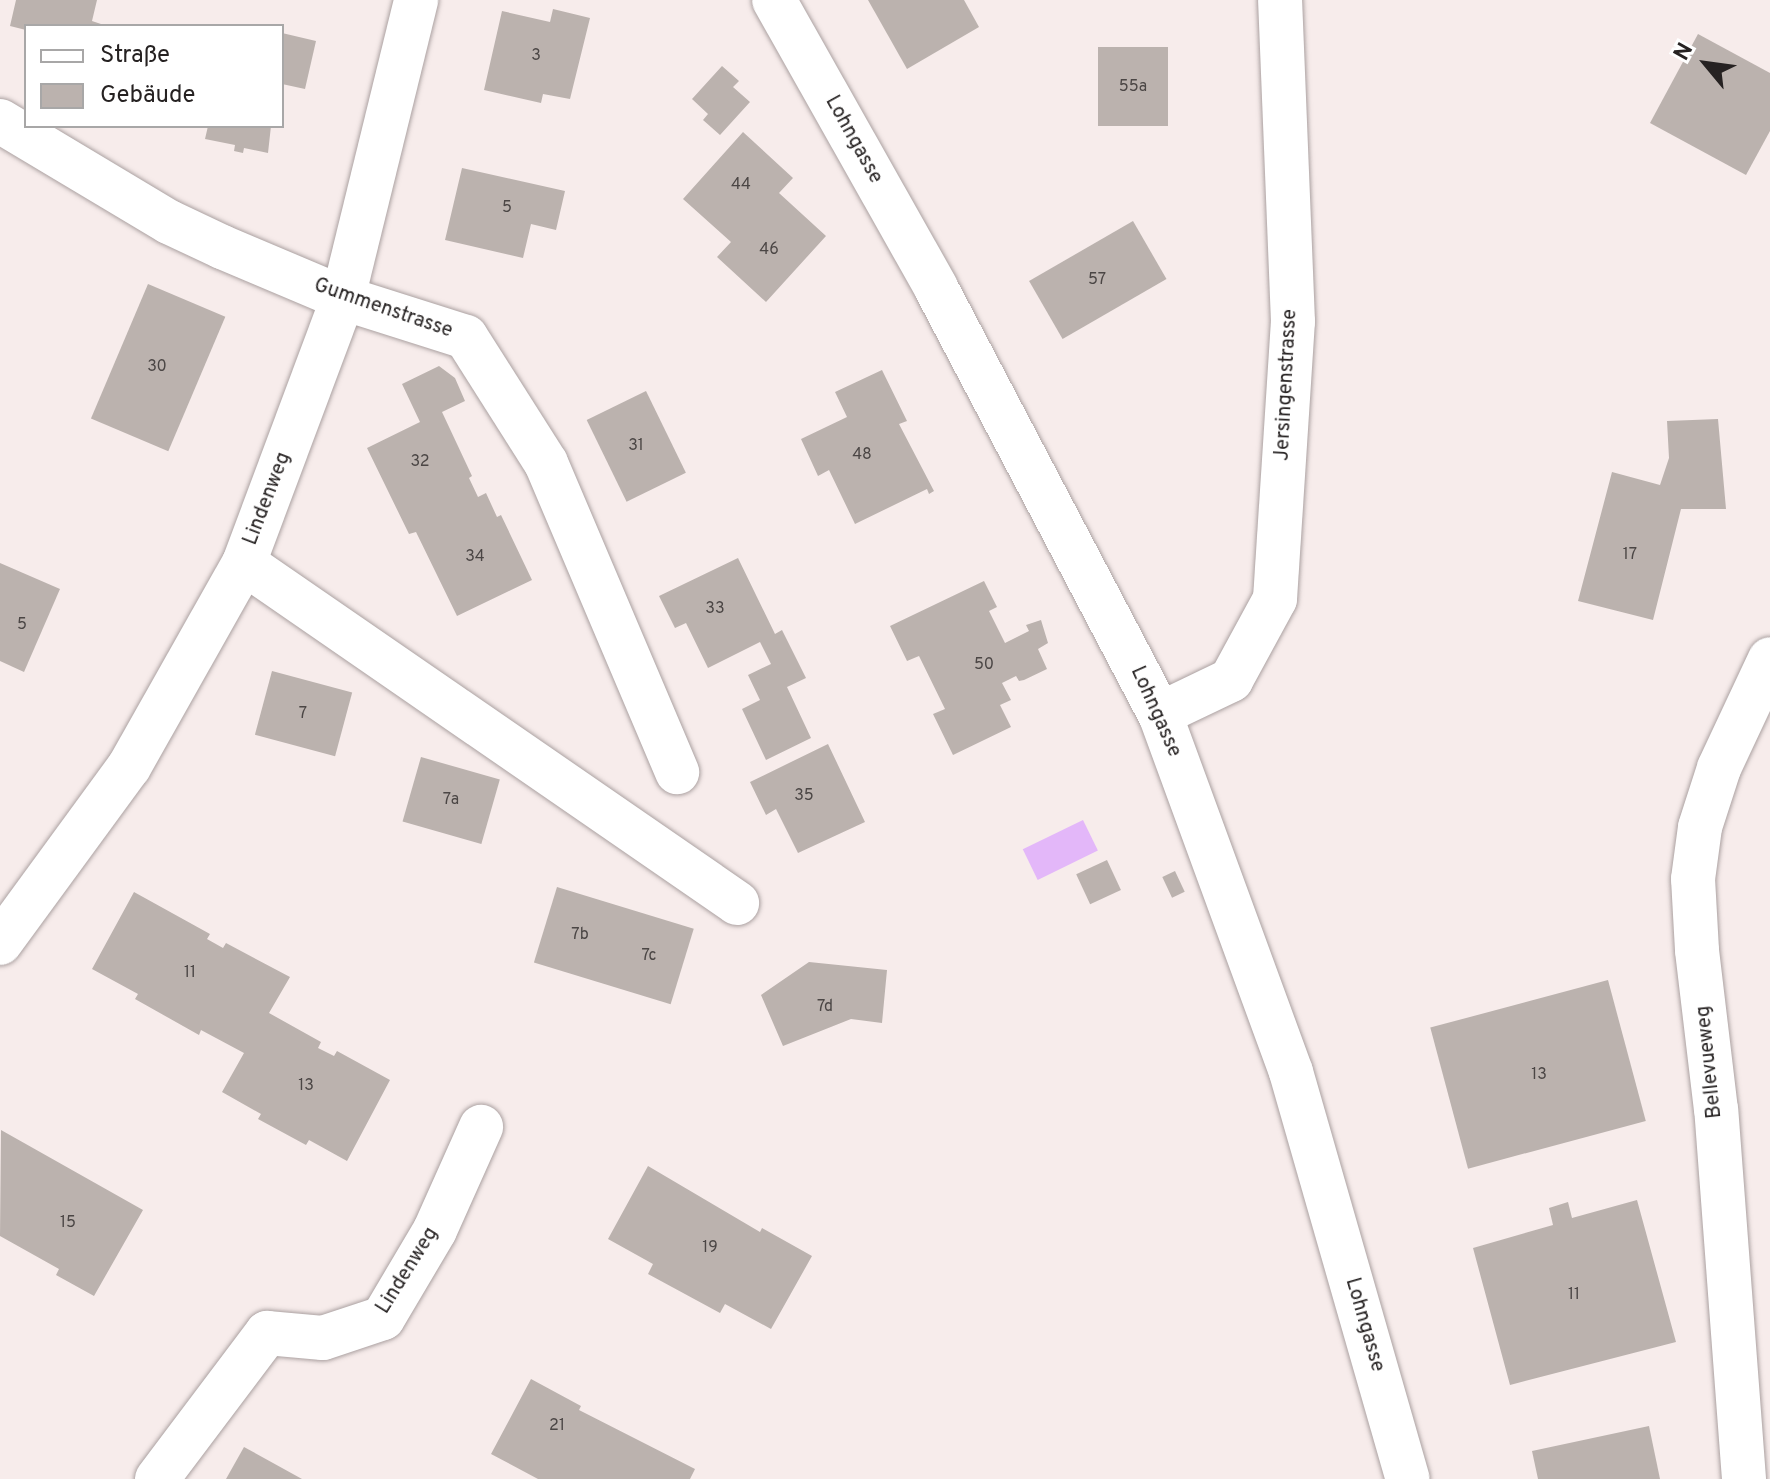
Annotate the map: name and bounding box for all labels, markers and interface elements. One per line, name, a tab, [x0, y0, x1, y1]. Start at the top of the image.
legend	[24, 24, 284, 128]
north arrow	[1666, 24, 1746, 104]
text: N	[1669, 39, 1700, 66]
text: Straße	[100, 41, 170, 71]
house number: 3	[531, 46, 541, 66]
house number: 55a	[1119, 77, 1147, 97]
text: Gebäude	[100, 81, 195, 111]
street label: Lohngasse	[819, 92, 887, 188]
house number: 44	[731, 175, 751, 195]
house number: 5	[502, 198, 512, 218]
house number: 46	[759, 240, 779, 260]
house number: 57	[1088, 270, 1106, 290]
street label: Gummenstrasse	[311, 274, 455, 344]
street label: Jersingenstrasse	[1271, 308, 1303, 462]
house number: 30	[147, 357, 167, 377]
house number: 31	[628, 436, 644, 456]
house number: 48	[852, 445, 872, 465]
street label: Lindenweg	[239, 449, 297, 549]
house number: 32	[410, 452, 430, 472]
house number: 17	[1623, 545, 1637, 565]
house number: 34	[465, 547, 485, 567]
house number: 33	[705, 599, 725, 619]
house number: 5	[17, 615, 27, 635]
house number: 50	[974, 655, 994, 675]
street label: Lohngasse	[1124, 663, 1186, 761]
house number: 7	[299, 704, 307, 724]
house number: 35	[794, 786, 814, 806]
house number: 7a	[443, 790, 459, 810]
house number: 7b	[571, 925, 589, 945]
house number: 7c	[642, 946, 656, 966]
house number: 11	[184, 963, 196, 983]
house number: 7d	[817, 997, 833, 1017]
street label: Bellevueweg	[1692, 1004, 1728, 1120]
house number: 13	[1531, 1065, 1547, 1085]
house number: 13	[298, 1076, 314, 1096]
house number: 15	[60, 1213, 76, 1233]
street label: Lindenweg	[372, 1223, 444, 1319]
house number: 19	[702, 1238, 718, 1258]
street label: Lohngasse	[1339, 1275, 1389, 1375]
house number: 11	[1568, 1285, 1580, 1305]
house number: 21	[549, 1416, 565, 1436]

